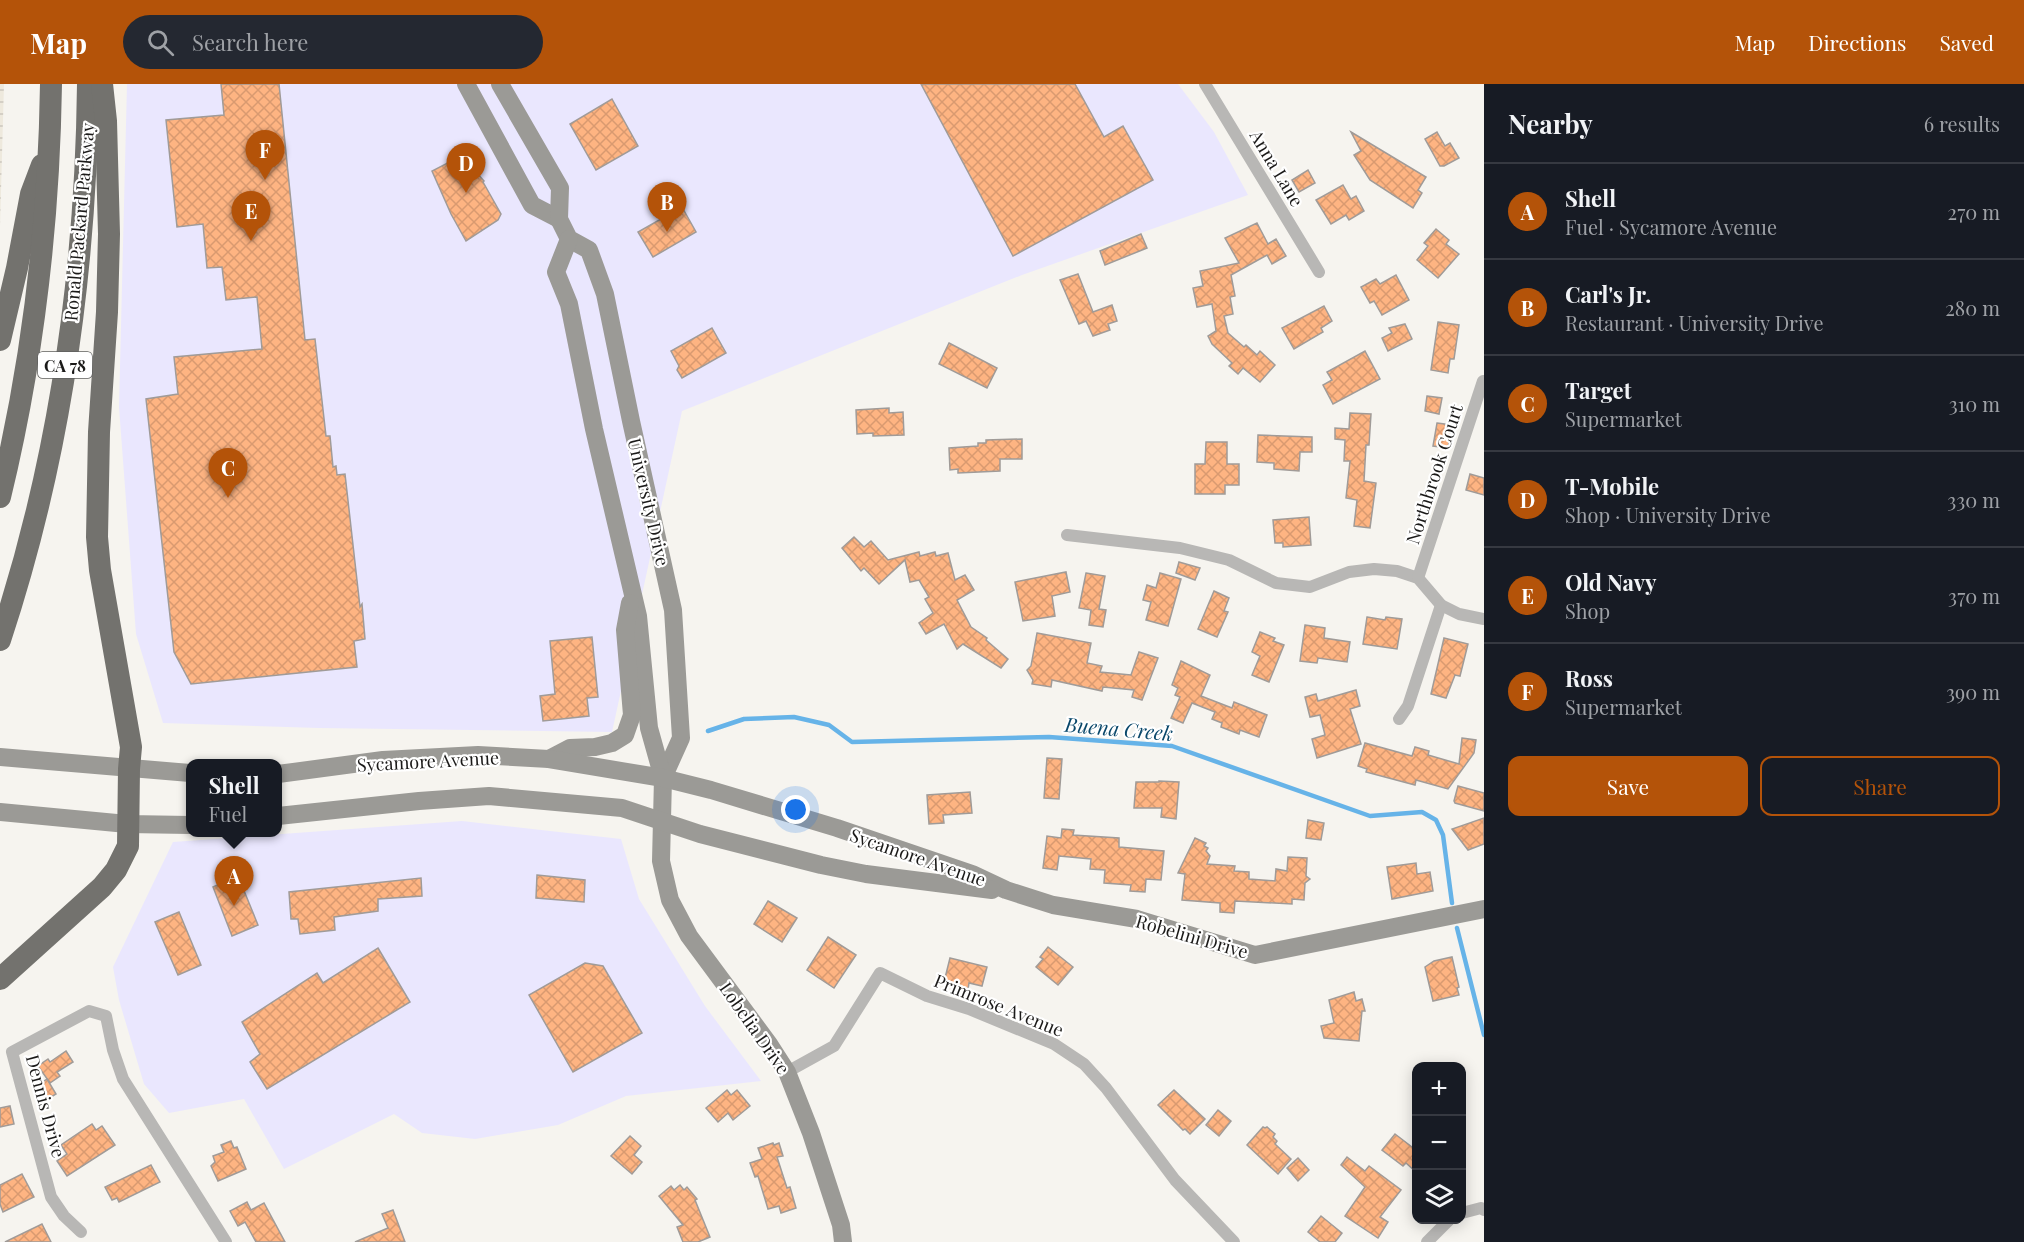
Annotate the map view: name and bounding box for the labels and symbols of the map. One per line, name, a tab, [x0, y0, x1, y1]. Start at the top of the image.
street label: Ronald Packard Parkway	[58, 122, 100, 322]
street label: Anna Lane	[1244, 124, 1309, 211]
pin: F	[246, 130, 284, 180]
pin: D	[446, 144, 486, 193]
pin: B	[648, 182, 686, 232]
pin: E	[232, 192, 270, 241]
road number: CA 78	[38, 352, 92, 378]
street label: Northbrook Court	[1400, 400, 1468, 547]
street label: University Drive	[623, 436, 675, 568]
pin: C	[208, 448, 248, 498]
water label: Buena Creek	[1063, 710, 1174, 746]
street label: Sycamore Avenue	[356, 745, 500, 777]
your location	[781, 795, 810, 824]
street label: Sycamore Avenue	[847, 823, 989, 891]
pin: A	[214, 856, 254, 906]
street label: Robelini Drive	[1133, 909, 1251, 963]
street label: Primrose Avenue	[931, 968, 1067, 1042]
street label: Lobelia Drive	[714, 977, 796, 1079]
street label: Dennis Drive	[21, 1052, 71, 1160]

